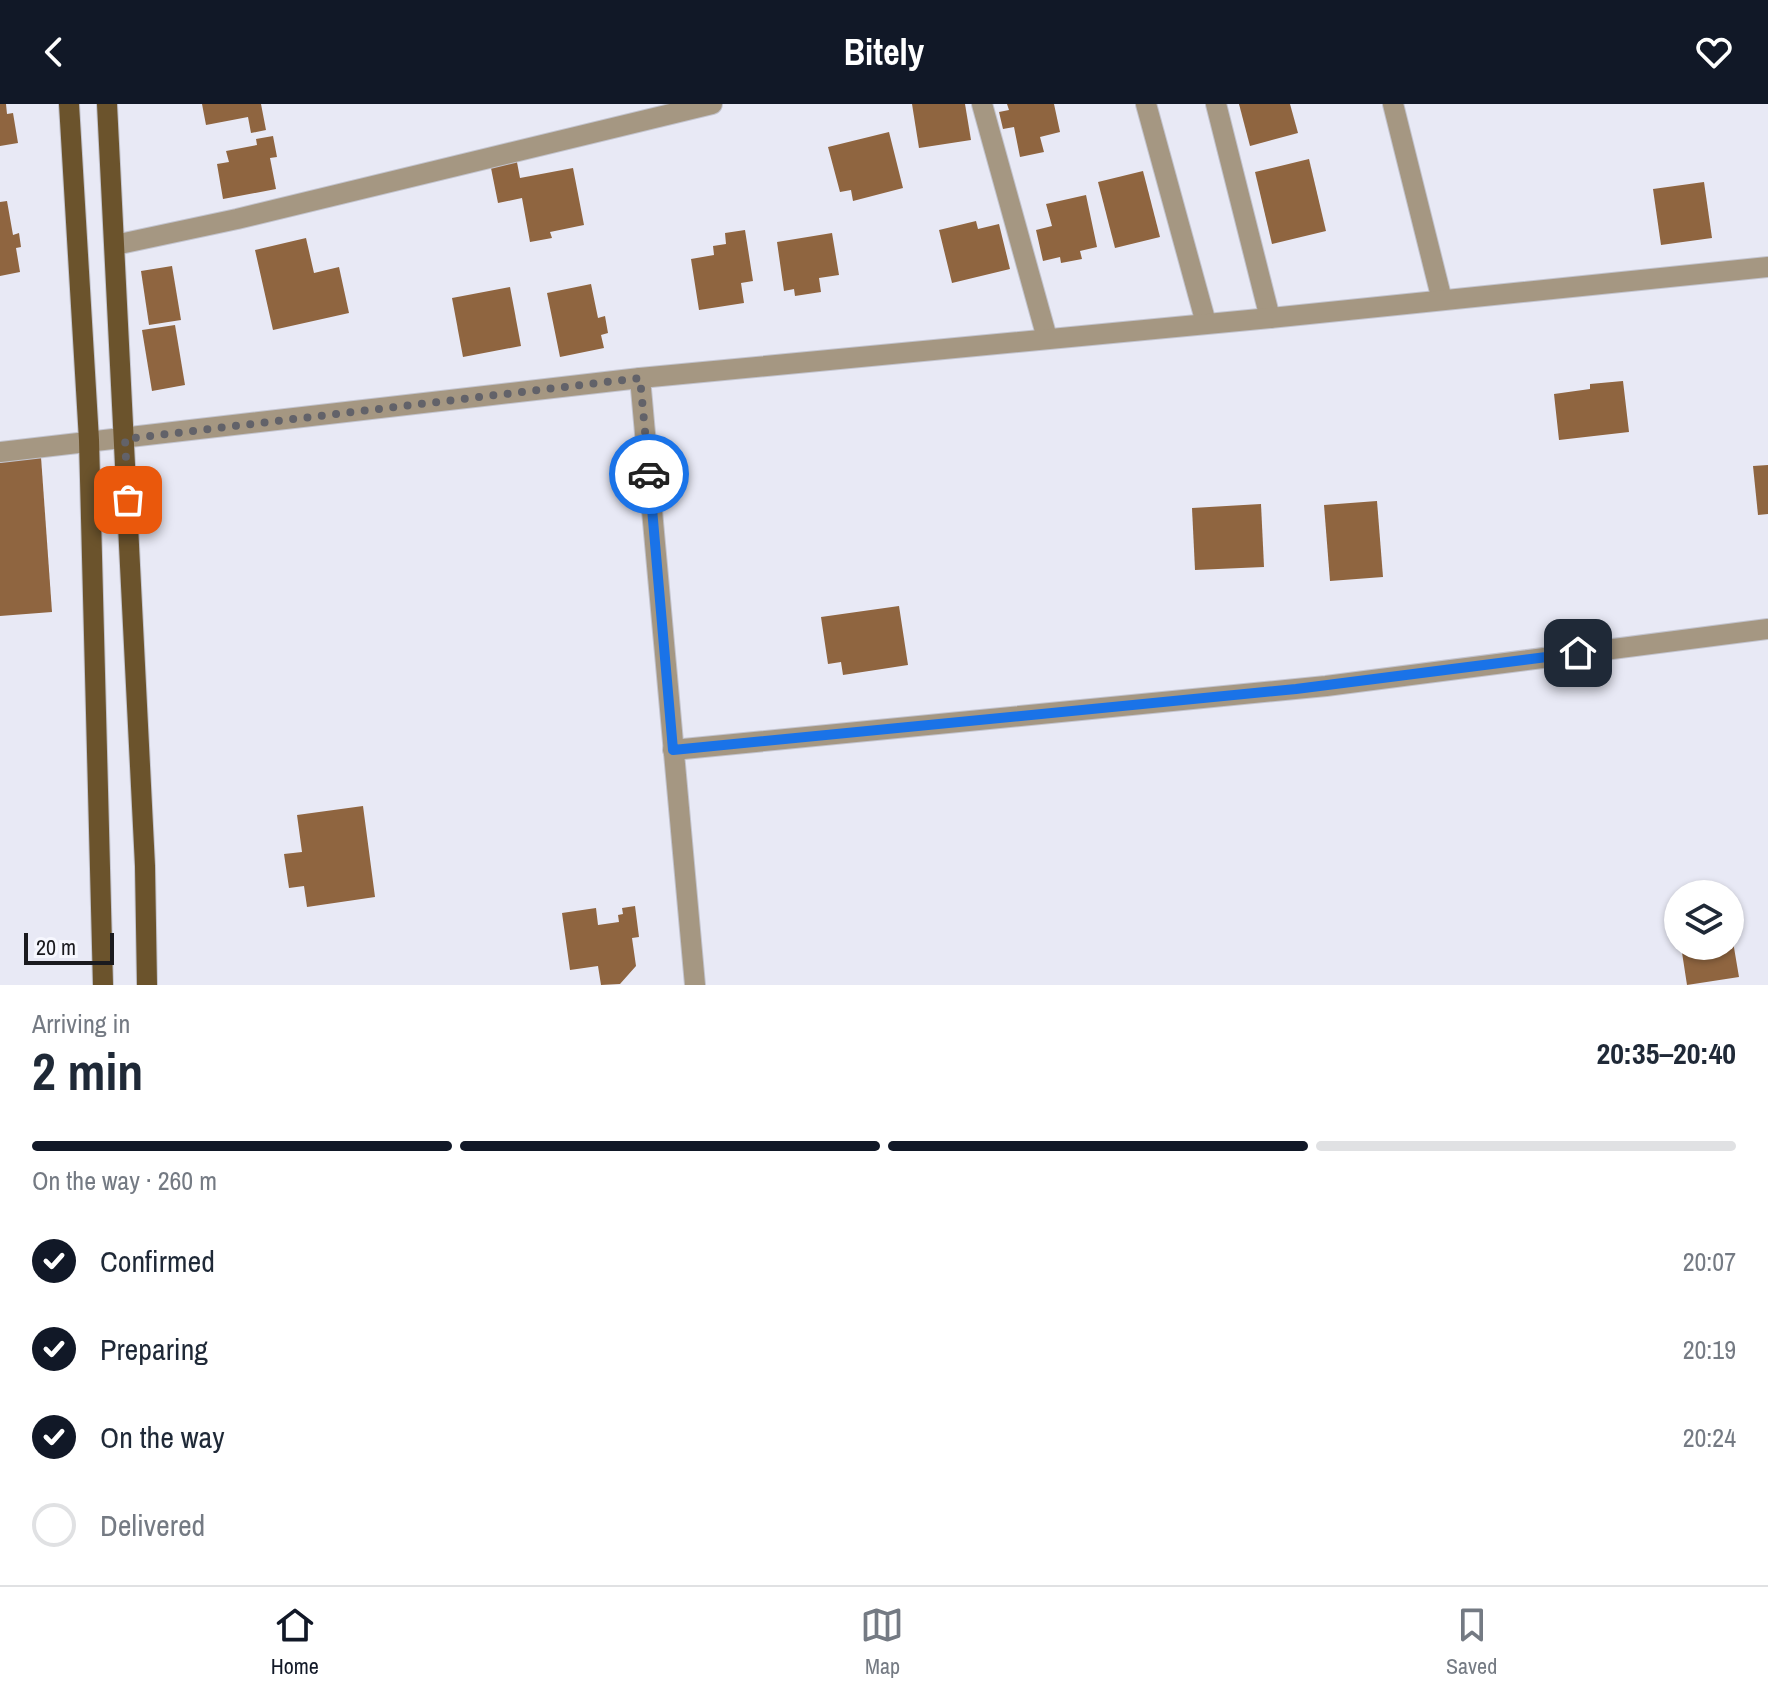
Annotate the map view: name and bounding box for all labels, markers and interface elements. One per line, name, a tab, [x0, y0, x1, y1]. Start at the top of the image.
text: Bitely	[844, 28, 924, 76]
icon: back	[32, 30, 76, 74]
icon: heart	[1692, 30, 1736, 74]
courier	[609, 434, 689, 514]
icon: car	[627, 452, 671, 496]
pin	[94, 466, 162, 534]
icon: bag	[106, 478, 150, 522]
pin	[1544, 619, 1612, 687]
icon: home	[1556, 631, 1600, 675]
map controls	[1664, 880, 1744, 960]
button: layers	[1664, 880, 1744, 960]
scale bar	[24, 929, 114, 965]
text: 20 m	[36, 932, 76, 962]
text: Arriving in	[32, 1006, 130, 1041]
text: 20:35–20:40	[1597, 1033, 1736, 1073]
text: 2 min	[32, 1036, 143, 1106]
text: On the way · 260 m	[32, 1163, 217, 1198]
icon: check	[32, 1239, 76, 1283]
text: Confirmed	[100, 1241, 215, 1281]
text: 20:07	[1683, 1244, 1736, 1279]
icon: check	[32, 1327, 76, 1371]
text: Preparing	[100, 1329, 208, 1369]
text: 20:19	[1683, 1332, 1736, 1367]
icon: check	[32, 1415, 76, 1459]
text: On the way	[100, 1417, 224, 1457]
text: 20:24	[1683, 1420, 1736, 1455]
text: Delivered	[100, 1505, 205, 1545]
tab: Home	[271, 1603, 319, 1681]
tab: Map	[860, 1603, 904, 1681]
tab: Saved	[1446, 1603, 1497, 1681]

